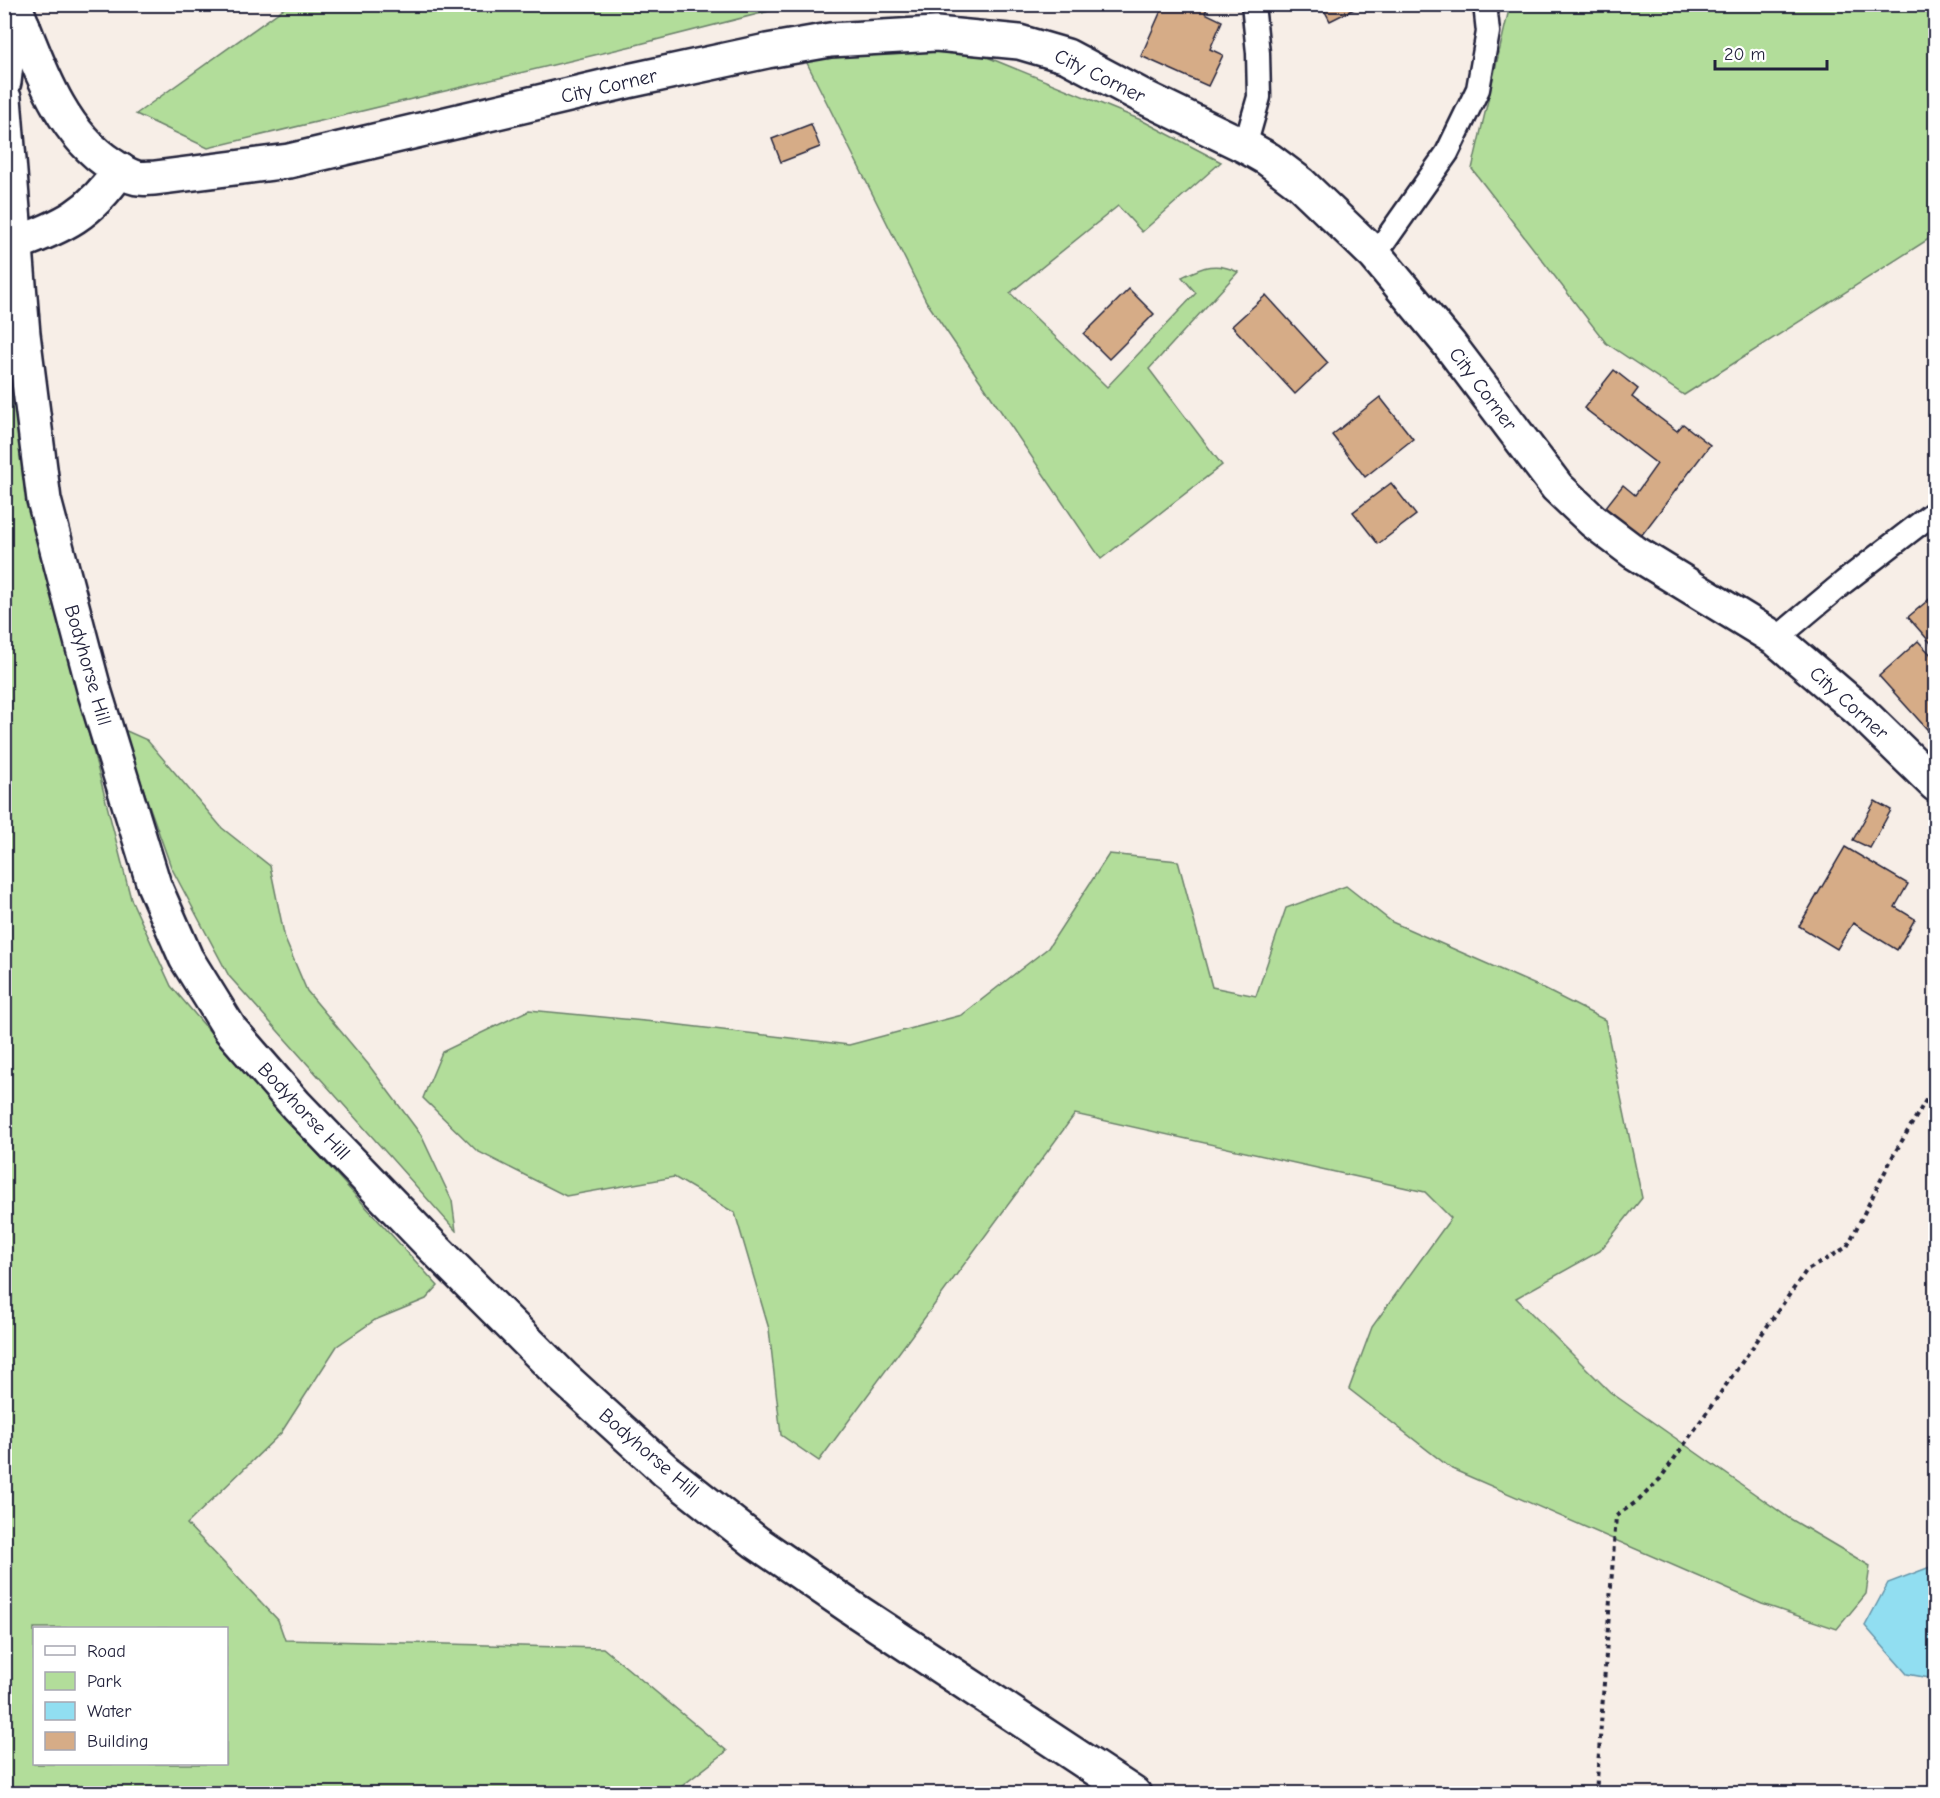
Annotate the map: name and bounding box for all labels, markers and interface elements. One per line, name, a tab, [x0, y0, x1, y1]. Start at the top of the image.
scale bar	[1715, 33, 1828, 71]
street label: City Corner	[1051, 44, 1149, 108]
text: 20 m	[1724, 44, 1765, 65]
street label: City Corner	[559, 64, 659, 108]
street label: City Corner	[1444, 343, 1522, 435]
street label: Bodyhorse Hill	[60, 602, 116, 728]
street label: City Corner	[1805, 662, 1893, 744]
street label: Bodyhorse Hill	[253, 1058, 355, 1164]
street label: Bodyhorse Hill	[594, 1403, 704, 1503]
legend	[33, 1627, 228, 1765]
text: Road	[87, 1641, 126, 1662]
text: Park	[87, 1671, 122, 1692]
text: Water	[87, 1701, 132, 1722]
text: Building	[87, 1731, 149, 1752]

